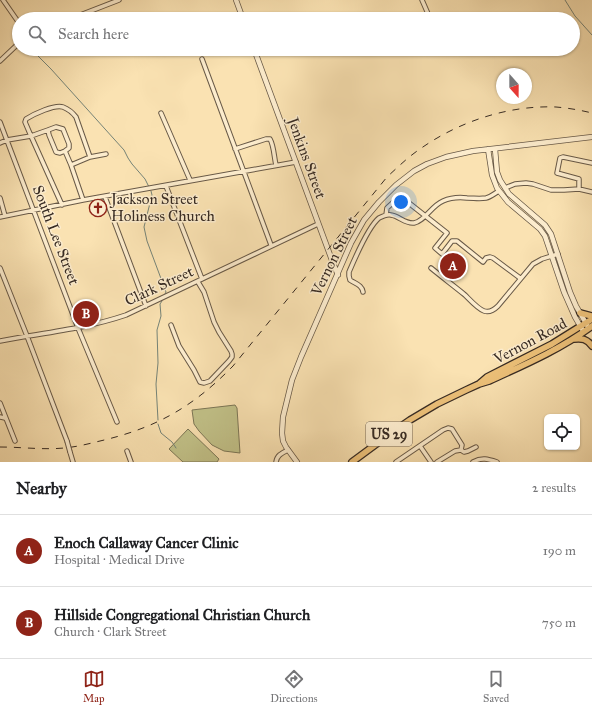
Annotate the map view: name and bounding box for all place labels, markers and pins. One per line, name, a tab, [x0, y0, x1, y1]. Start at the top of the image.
place label: Jackson Street Holiness Church	[109, 190, 215, 225]
church icon: Jackson Street Holiness Church	[88, 198, 108, 218]
pin: A	[440, 251, 466, 281]
pin: B	[73, 299, 99, 329]

